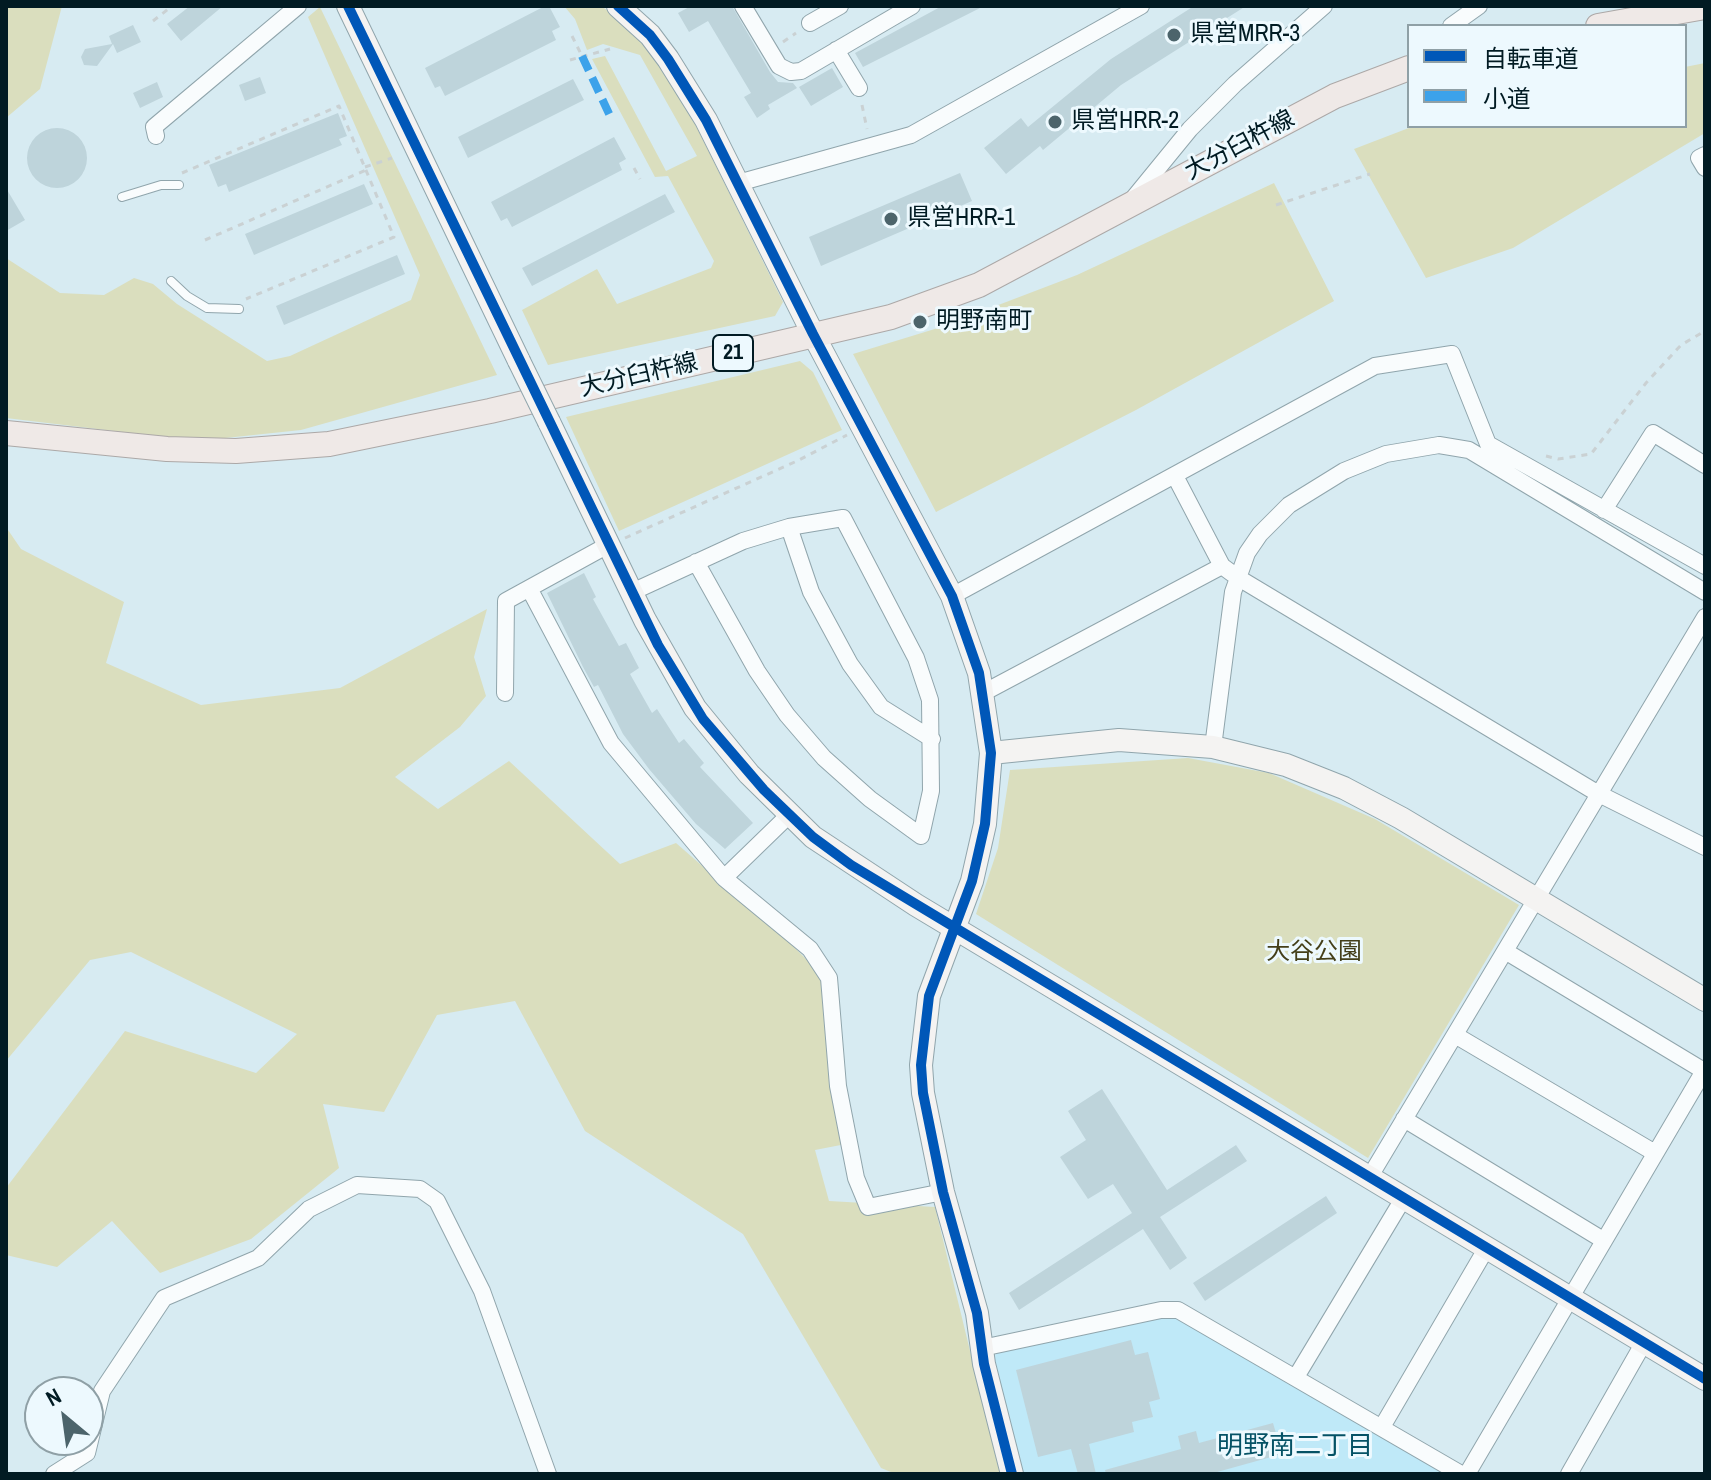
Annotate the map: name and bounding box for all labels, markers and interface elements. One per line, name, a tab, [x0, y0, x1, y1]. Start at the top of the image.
place label: 県営MRR-3	[1190, 21, 1300, 49]
legend	[1407, 24, 1687, 128]
marker: 県営MRR-3	[1165, 26, 1183, 44]
text: 自転車道	[1483, 42, 1579, 74]
text: 小道	[1483, 82, 1531, 114]
street label: 大分臼杵線	[1180, 105, 1300, 187]
place label: 県営HRR-2	[1071, 108, 1179, 136]
marker: 県営HRR-2	[1046, 113, 1064, 131]
place label: 県営HRR-1	[907, 205, 1015, 233]
marker: 県営HRR-1	[882, 210, 900, 228]
place label: 明野南町	[936, 308, 1032, 336]
marker: 明野南町	[911, 313, 929, 331]
road number: 21	[713, 335, 753, 371]
street label: 大分臼杵線	[577, 348, 701, 404]
park label: 大谷公園	[1266, 939, 1362, 967]
north arrow	[24, 1376, 104, 1456]
text: N	[40, 1380, 66, 1413]
district label: 明野南二丁目	[1217, 1431, 1373, 1463]

